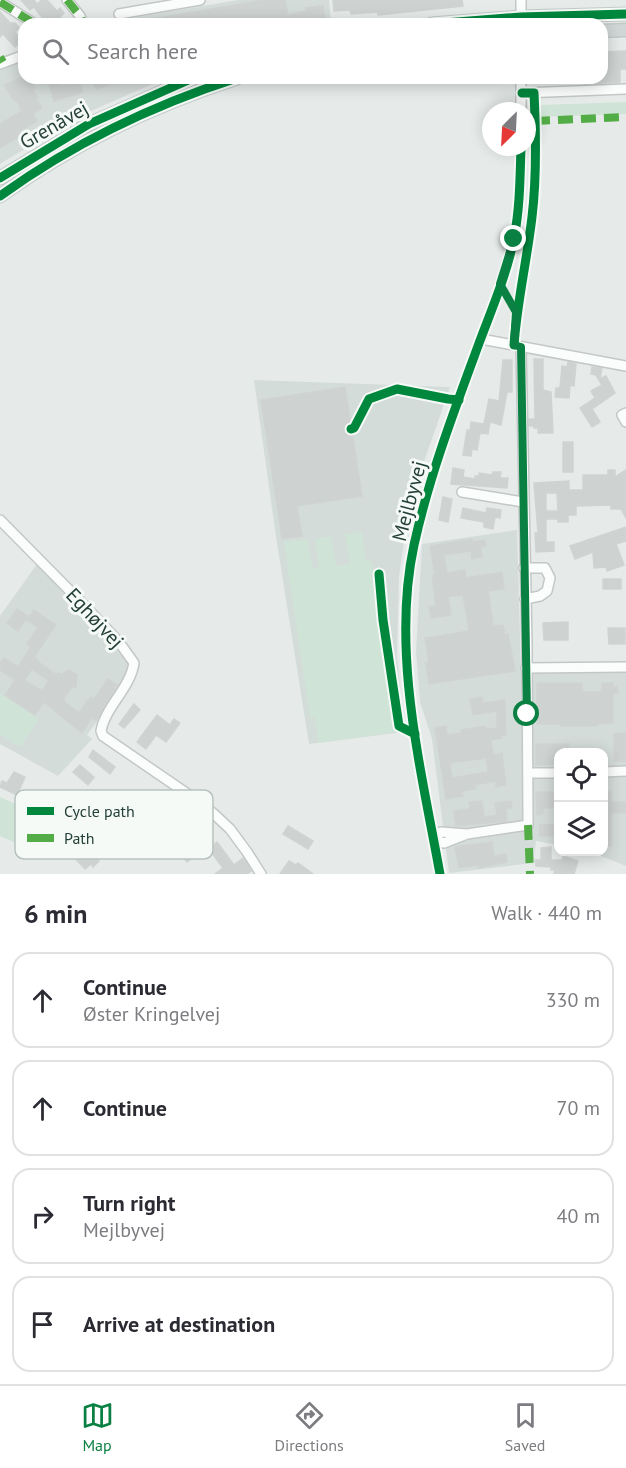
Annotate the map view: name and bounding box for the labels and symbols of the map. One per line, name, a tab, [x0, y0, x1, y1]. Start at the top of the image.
street label: Grenåvej	[15, 95, 93, 155]
north arrow	[482, 102, 536, 156]
route end	[500, 225, 526, 251]
street label: Mejlbyvej	[386, 458, 432, 544]
street label: Eghøjvej	[60, 582, 130, 654]
route start	[513, 700, 539, 726]
legend	[15, 790, 213, 859]
text: Cycle path	[64, 801, 135, 821]
text: Path	[64, 828, 95, 848]

